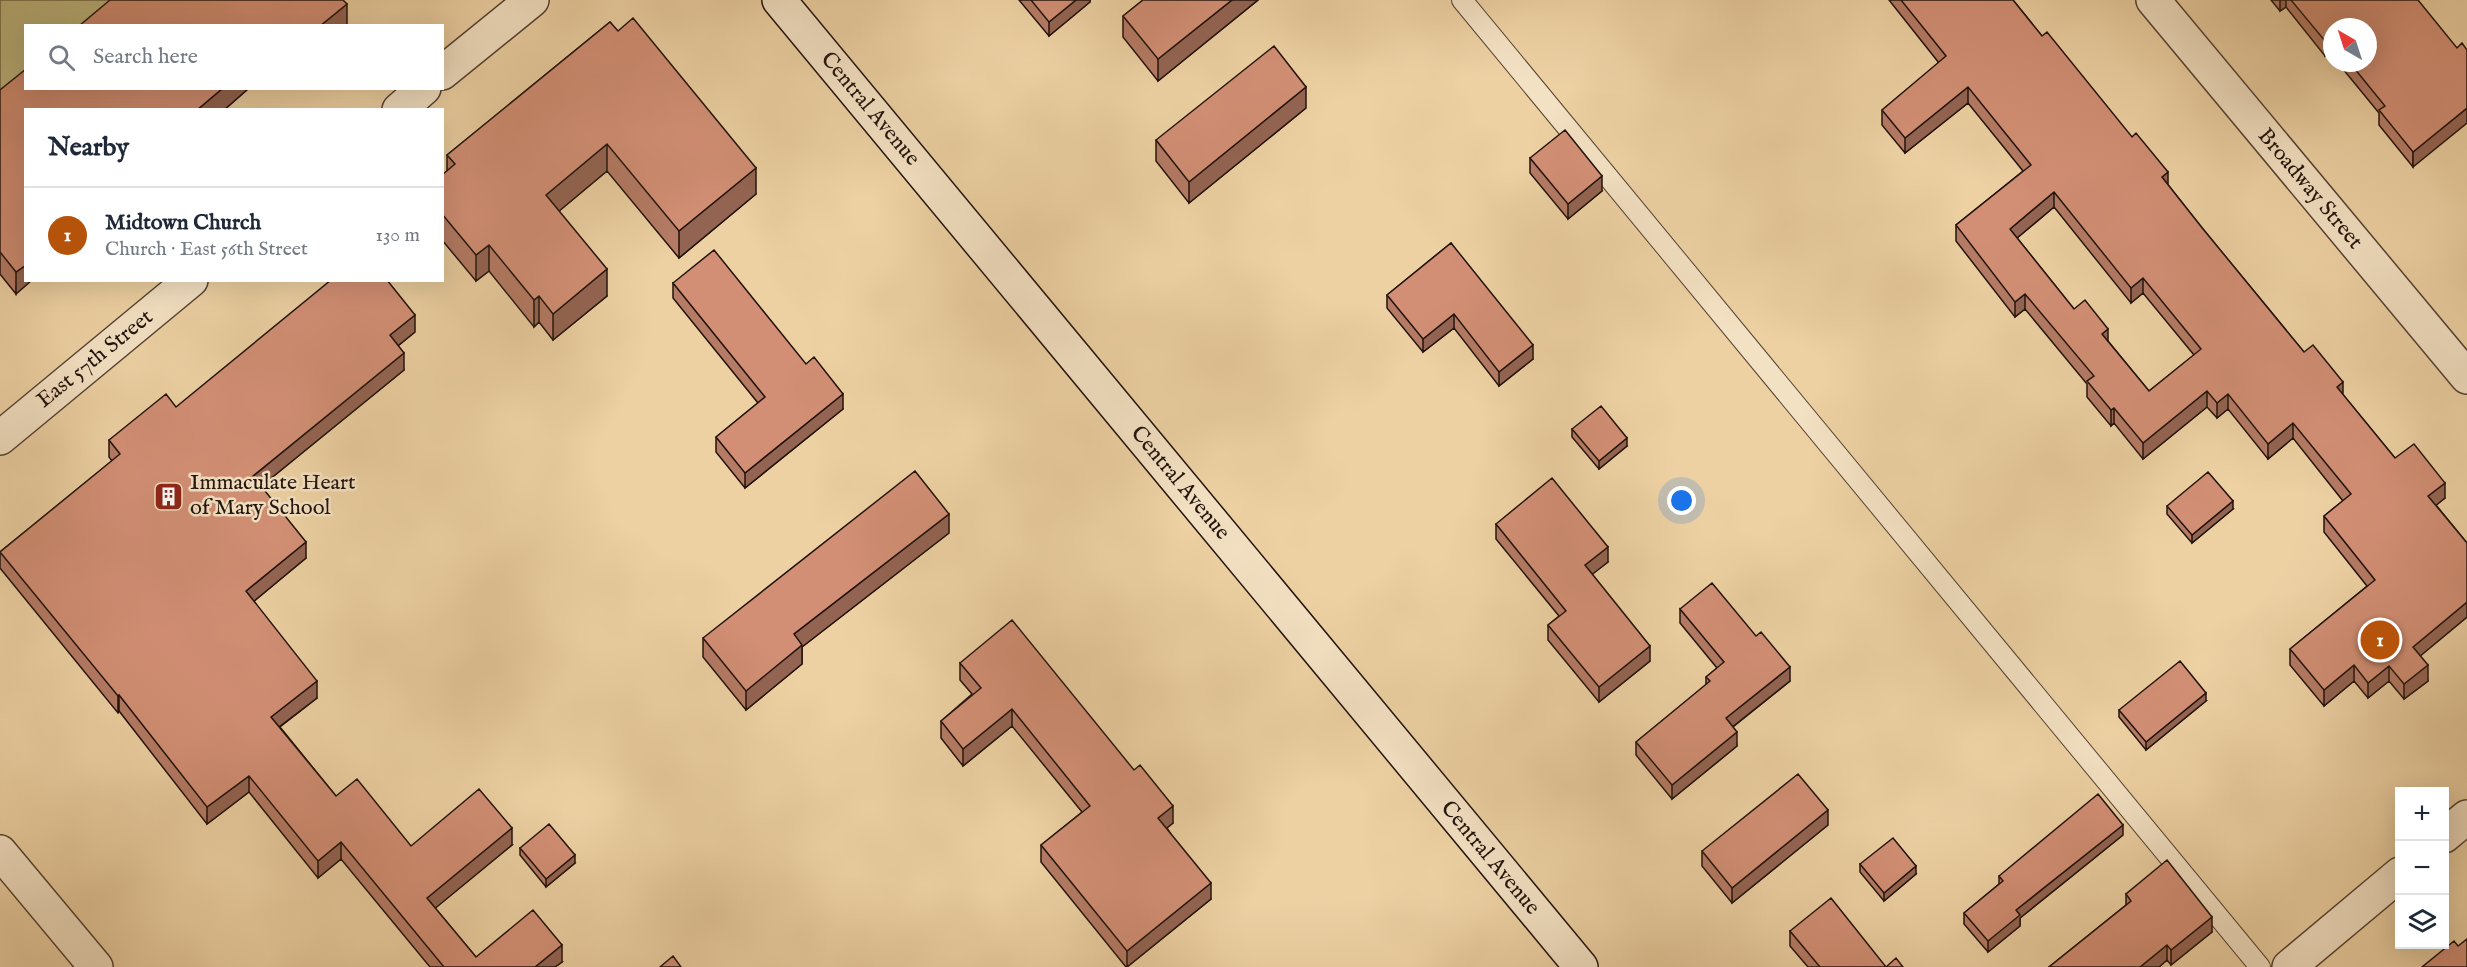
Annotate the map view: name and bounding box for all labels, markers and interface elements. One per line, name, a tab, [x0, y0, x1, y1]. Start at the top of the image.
north arrow	[2323, 18, 2377, 72]
search box	[24, 24, 444, 90]
icon: search	[45, 41, 78, 74]
text: Search here	[93, 43, 198, 71]
street label: Central Avenue	[814, 46, 926, 172]
street label: Broadway Street	[2251, 123, 2369, 256]
text: Nearby	[48, 131, 129, 164]
text: Midtown Church	[105, 209, 261, 237]
text: 1	[64, 223, 71, 248]
text: 130 m	[375, 223, 420, 248]
text: Church · East 56th Street	[105, 237, 308, 262]
street label: East 57th Street	[31, 303, 159, 415]
street label: Central Avenue	[1124, 420, 1236, 546]
place label: Immaculate Heart of Mary School	[190, 469, 356, 522]
building icon: Immaculate Heart of Mary School	[153, 480, 185, 512]
your location	[1667, 486, 1696, 515]
pin: 1	[2360, 618, 2400, 662]
map controls	[2395, 787, 2449, 949]
button: +	[2395, 787, 2449, 841]
street label: Central Avenue	[1434, 795, 1546, 921]
button: −	[2395, 841, 2449, 895]
button: layers	[2395, 895, 2449, 949]

